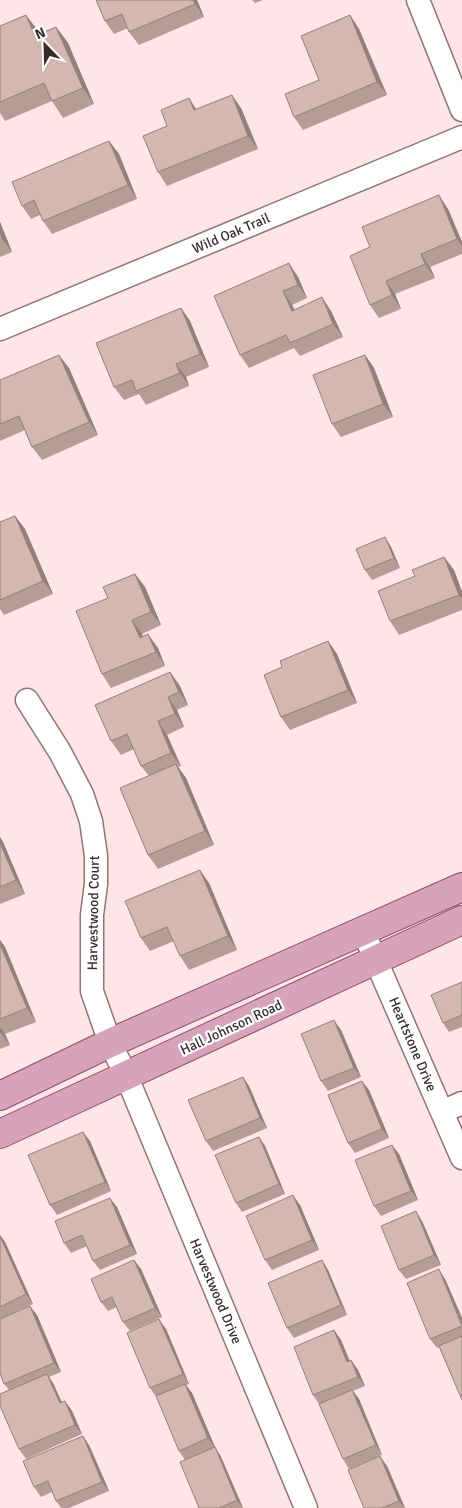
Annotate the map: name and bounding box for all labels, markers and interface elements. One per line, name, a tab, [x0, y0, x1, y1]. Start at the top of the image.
north arrow	[20, 20, 70, 70]
text: N	[32, 24, 48, 43]
street label: Wild Oak Trail	[190, 209, 273, 257]
street label: Harvestwood Court	[84, 855, 103, 971]
street label: Heartstone Drive	[385, 994, 440, 1094]
street label: Hall Johnson Road	[177, 996, 285, 1059]
street label: Harvestwood Drive	[186, 1236, 245, 1346]

